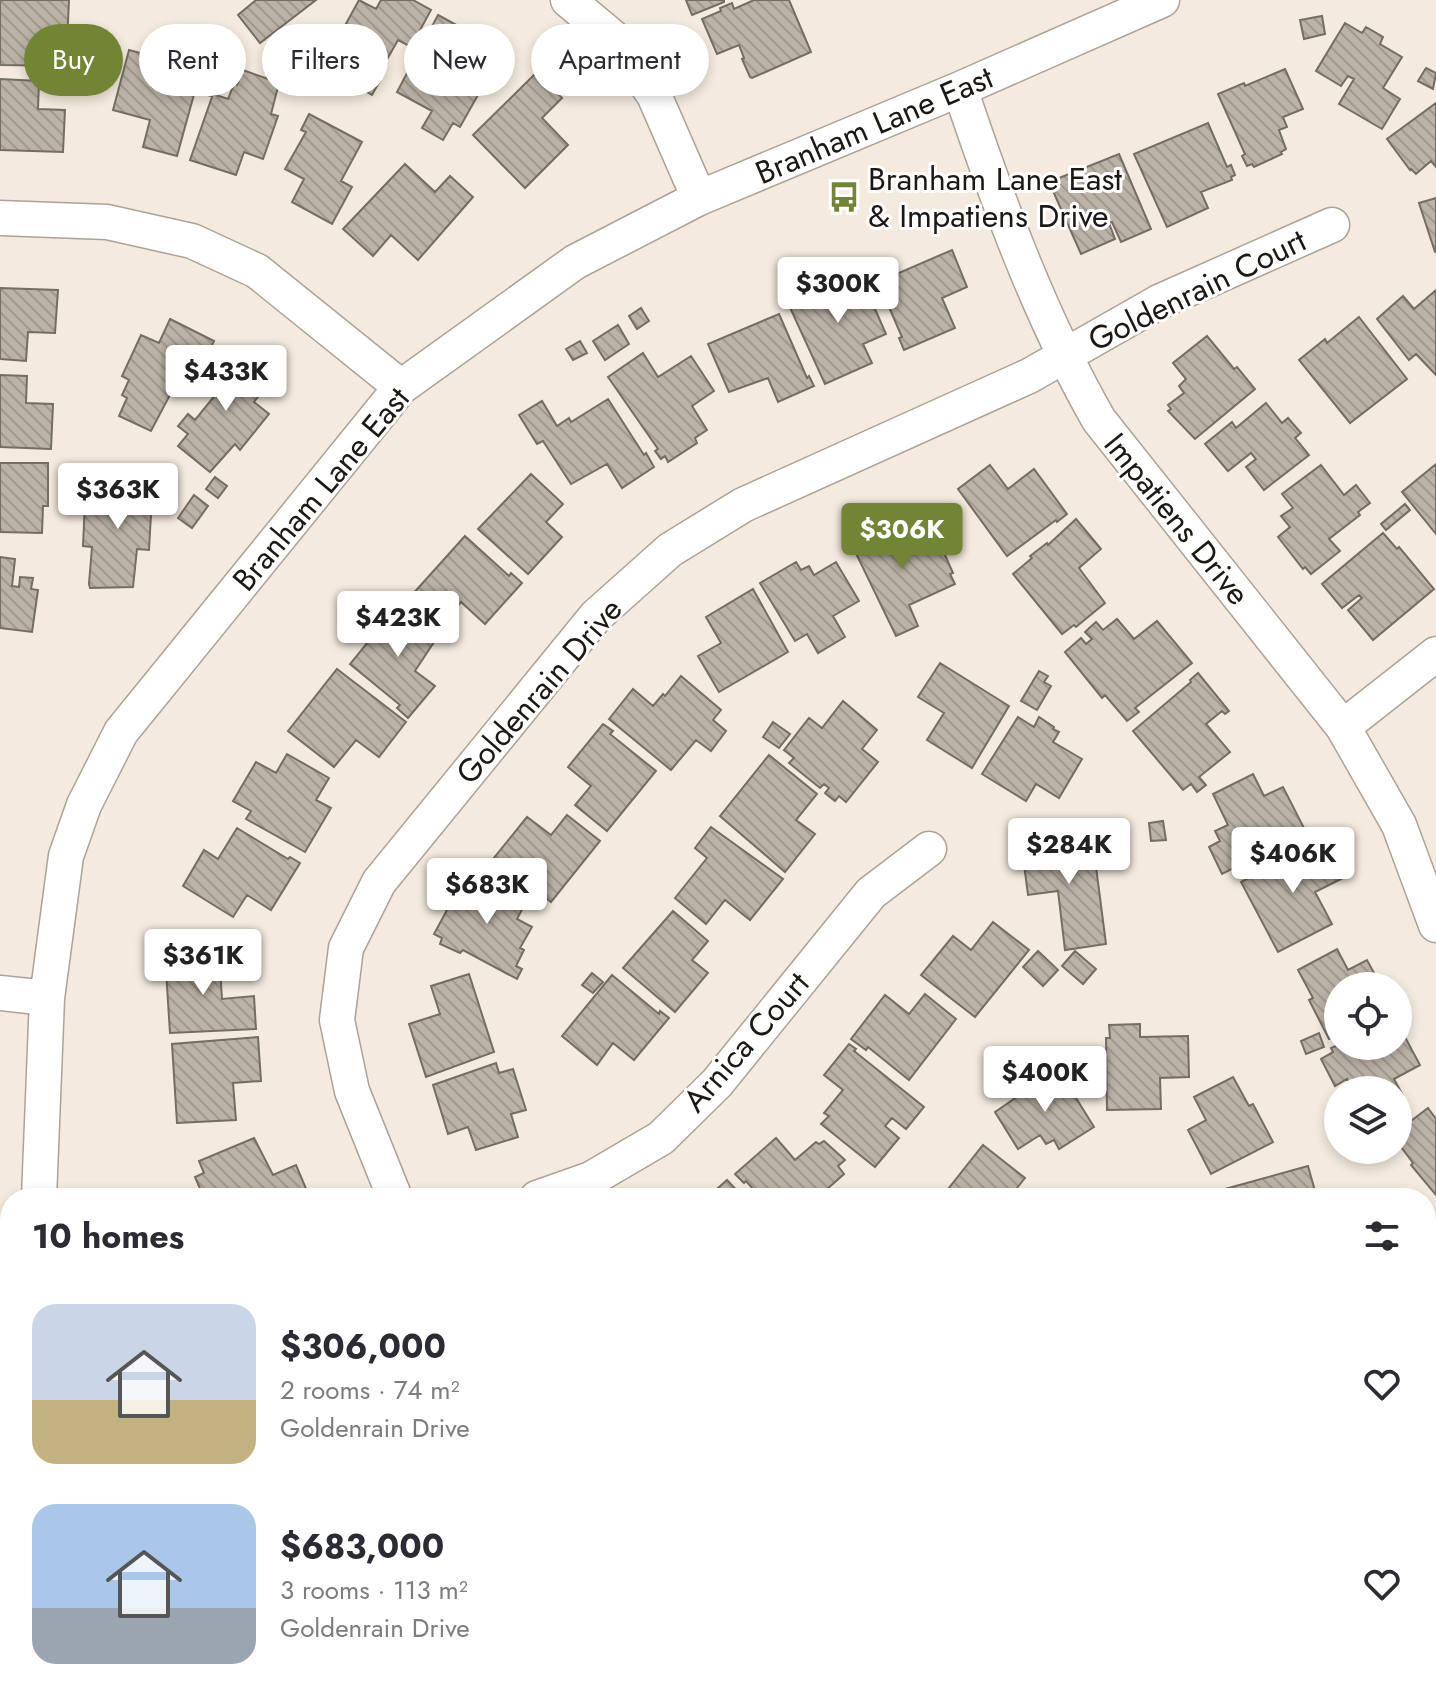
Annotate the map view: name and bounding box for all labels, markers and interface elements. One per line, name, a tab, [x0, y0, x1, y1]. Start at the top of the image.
chip: Buy	[24, 24, 123, 96]
chip: Rent	[139, 24, 246, 96]
chip: Filters	[262, 24, 388, 96]
chip: New	[404, 24, 515, 96]
chip: Apartment	[531, 24, 709, 96]
street label: Branham Lane East	[748, 54, 1000, 196]
place label: Branham Lane East & Impatiens Drive	[868, 156, 1122, 239]
bus stop icon: Branham Lane East & Impatiens Drive	[827, 180, 861, 214]
street label: Goldenrain Court	[1080, 217, 1314, 363]
pin: $300K	[782, 257, 894, 325]
text: $300K	[796, 264, 880, 302]
pin: $433K	[170, 345, 282, 413]
text: $433K	[184, 352, 268, 390]
street label: Branham Lane East	[222, 377, 420, 601]
street label: Impatiens Drive	[1093, 423, 1261, 615]
pin: $363K	[62, 463, 174, 531]
text: $363K	[76, 470, 160, 508]
pin: $306K	[846, 503, 958, 571]
text: $306K	[859, 510, 945, 548]
street label: Goldenrain Drive	[445, 588, 633, 794]
pin: $423K	[342, 591, 454, 659]
text: $423K	[355, 598, 441, 636]
pin: $284K	[1013, 818, 1125, 886]
text: $284K	[1026, 825, 1112, 863]
pin: $406K	[1237, 827, 1349, 895]
text: $406K	[1249, 834, 1337, 872]
pin: $683K	[431, 858, 543, 926]
text: $683K	[445, 865, 529, 903]
pin: $361K	[147, 929, 259, 997]
text: $361K	[162, 936, 244, 974]
street label: Arnica Court	[672, 962, 820, 1122]
map controls	[1324, 972, 1412, 1164]
button: locate	[1324, 972, 1412, 1060]
pin: $400K	[989, 1046, 1101, 1114]
text: $400K	[1002, 1053, 1088, 1091]
button: layers	[1324, 1076, 1412, 1164]
text: 10 homes	[32, 1212, 184, 1261]
icon: filters	[1360, 1214, 1404, 1258]
text: $306,000	[280, 1322, 446, 1371]
icon: home	[96, 1336, 192, 1432]
icon: heart	[1360, 1362, 1404, 1406]
text: 2 rooms · 74 m²	[280, 1371, 460, 1409]
text: Goldenrain Drive	[280, 1409, 470, 1447]
text: $683,000	[280, 1522, 444, 1571]
icon: home	[96, 1536, 192, 1632]
icon: heart	[1360, 1562, 1404, 1606]
text: 3 rooms · 113 m²	[280, 1571, 468, 1609]
text: Goldenrain Drive	[280, 1609, 470, 1647]

